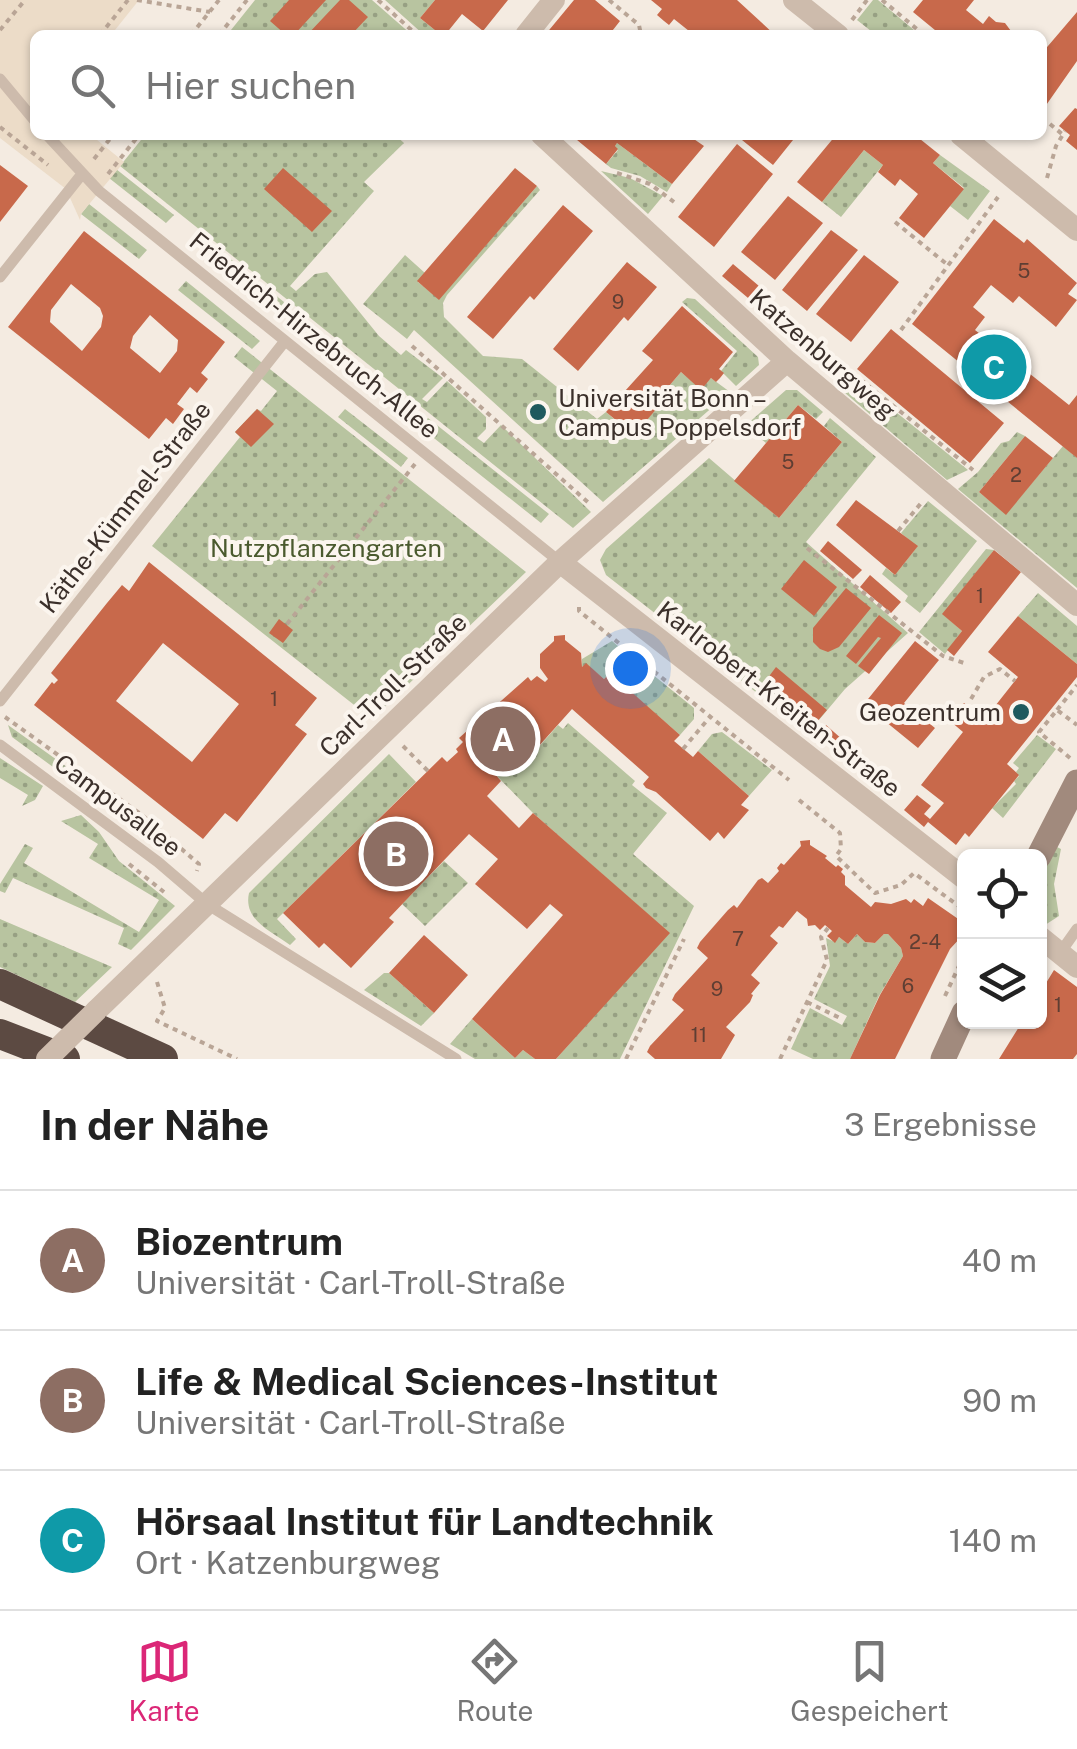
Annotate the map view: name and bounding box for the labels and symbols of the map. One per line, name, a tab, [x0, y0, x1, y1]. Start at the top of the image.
street label: Friedrich-Hirzebruch-Allee	[184, 226, 444, 444]
house number: 5	[1018, 259, 1030, 283]
street label: Katzenburgweg	[744, 282, 902, 426]
house number: 9	[612, 290, 624, 314]
pin: C	[962, 330, 1026, 404]
place label: Universität Bonn – Campus Poppelsdorf	[558, 383, 801, 442]
street label: Käthe-Kümmel-Straße	[33, 395, 217, 619]
marker: Universität Bonn – Campus Poppelsdorf	[527, 401, 549, 423]
house number: 5	[782, 450, 794, 474]
house number: 2	[1010, 463, 1022, 487]
park label: Nutzpflanzengarten	[210, 533, 442, 563]
house number: 1	[976, 584, 984, 608]
street label: Karlrobert-Kreiten-Straße	[651, 595, 907, 803]
street label: Carl-Troll-Straße	[313, 607, 473, 763]
your location	[605, 643, 656, 694]
house number: 1	[270, 687, 278, 711]
place label: Geozentrum	[859, 697, 1001, 727]
marker: Geozentrum	[1010, 701, 1032, 723]
pin: A	[470, 702, 536, 776]
street label: Campusallee	[49, 748, 187, 862]
pin: B	[364, 816, 428, 892]
house number: 7	[732, 927, 744, 951]
house number: 2-4	[909, 930, 941, 954]
house number: 6	[902, 974, 914, 998]
house number: 9	[711, 977, 723, 1001]
house number: 1	[1054, 993, 1062, 1017]
house number: 11	[691, 1023, 707, 1047]

